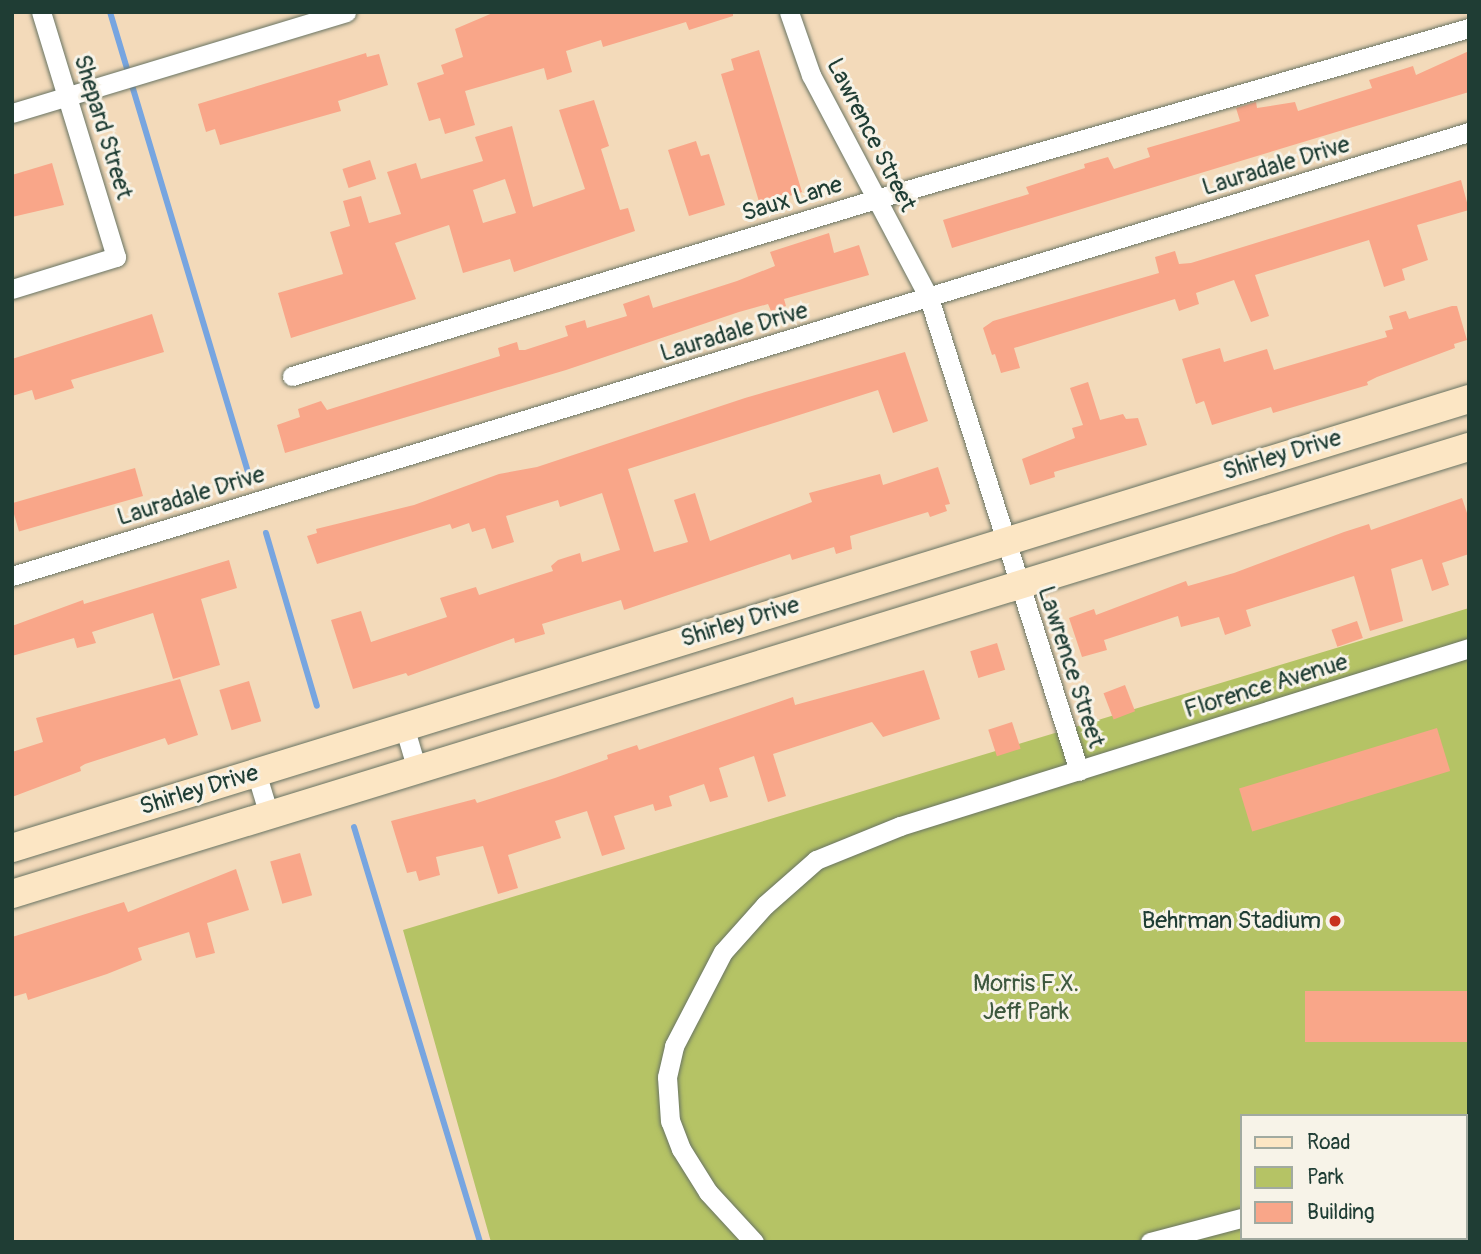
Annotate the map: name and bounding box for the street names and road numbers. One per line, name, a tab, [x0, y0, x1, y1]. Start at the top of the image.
street label: Shepard Street	[67, 51, 139, 203]
street label: Lawrence Street	[820, 54, 922, 216]
street label: Lauradale Drive	[1199, 130, 1353, 202]
street label: Saux Lane	[738, 170, 846, 228]
street label: Lauradale Drive	[657, 296, 811, 368]
street label: Shirley Drive	[1219, 423, 1345, 487]
street label: Lauradale Drive	[114, 460, 268, 532]
street label: Lawrence Street	[1031, 583, 1111, 751]
street label: Shirley Drive	[677, 590, 803, 654]
street label: Florence Avenue	[1181, 648, 1351, 724]
street label: Shirley Drive	[136, 758, 262, 822]

